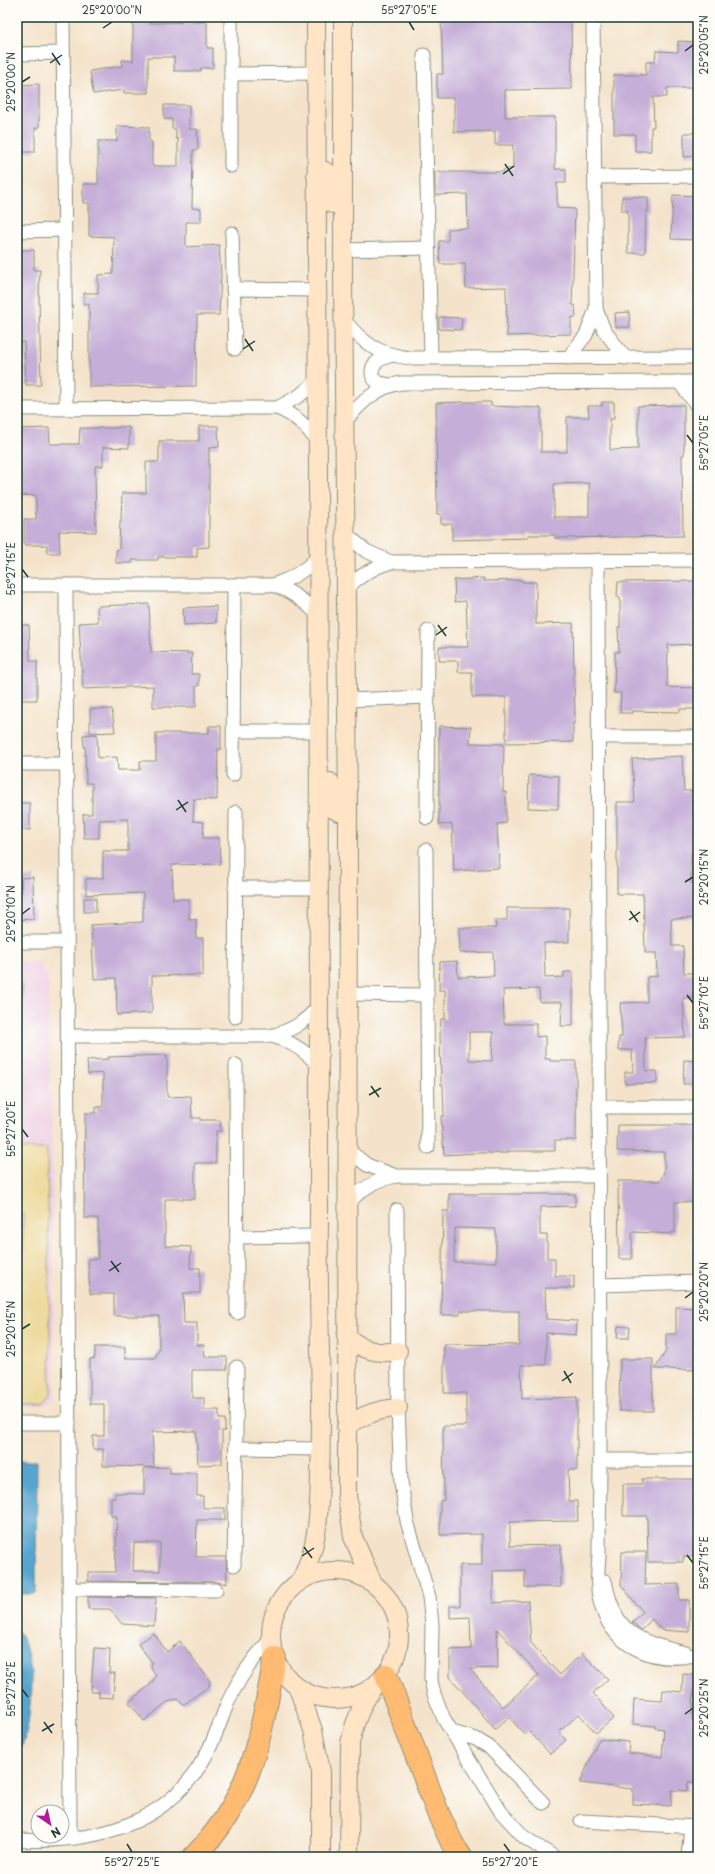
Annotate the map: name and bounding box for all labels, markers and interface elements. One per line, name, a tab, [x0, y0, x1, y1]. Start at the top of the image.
text: 25°20'00"N	[82, 2, 142, 17]
text: 55°27'05"E	[381, 2, 437, 17]
text: 25°20'05"N	[696, 15, 711, 75]
text: 25°20'00"N	[3, 52, 18, 112]
text: 55°27'05"E	[696, 415, 711, 471]
text: 55°27'15"E	[3, 542, 18, 596]
text: 25°20'15"N	[696, 848, 711, 905]
text: 25°20'10"N	[3, 885, 18, 943]
text: 55°27'10"E	[696, 976, 711, 1030]
text: 55°27'20"E	[3, 1101, 18, 1157]
text: 25°20'20"N	[696, 1262, 711, 1322]
text: 25°20'15"N	[3, 1300, 18, 1357]
text: 55°27'15"E	[696, 1536, 711, 1590]
text: 55°27'25"E	[3, 1661, 18, 1717]
text: 25°20'25"N	[696, 1678, 711, 1738]
north arrow	[30, 1804, 70, 1844]
text: N	[47, 1823, 64, 1842]
text: 55°27'25"E	[104, 1854, 160, 1869]
text: 55°27'20"E	[482, 1854, 538, 1869]

